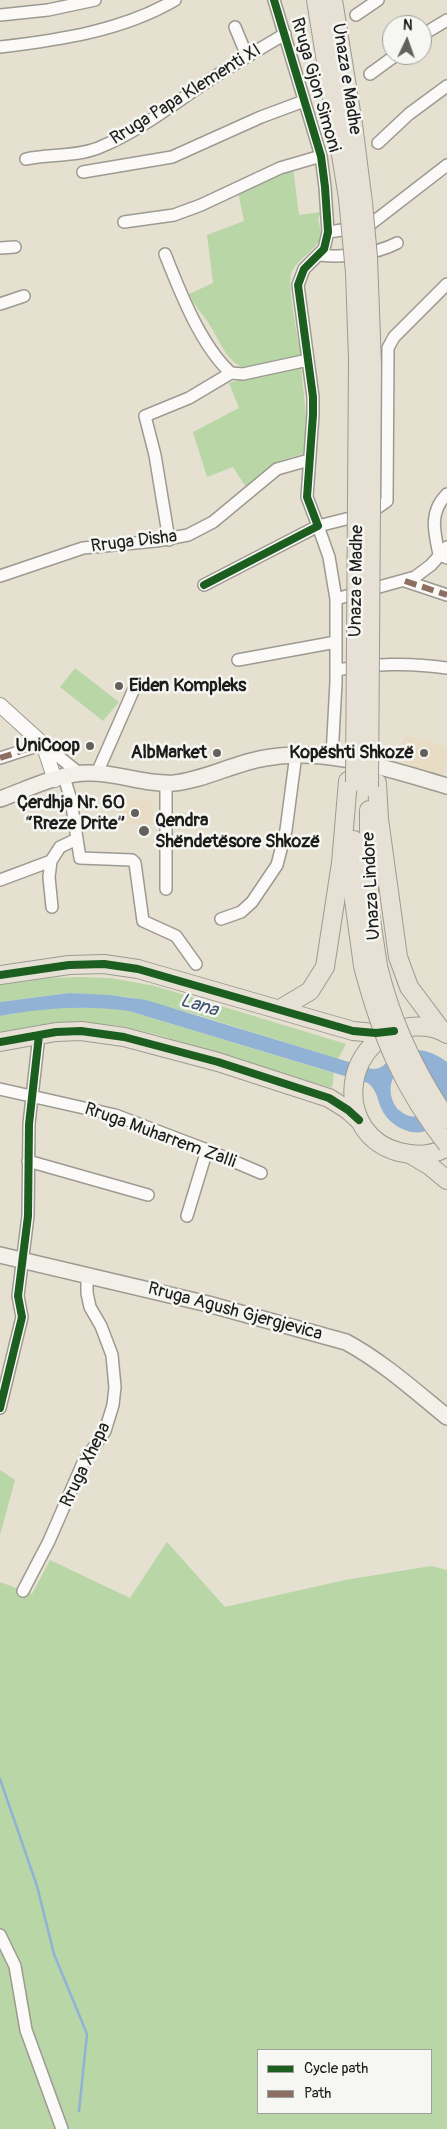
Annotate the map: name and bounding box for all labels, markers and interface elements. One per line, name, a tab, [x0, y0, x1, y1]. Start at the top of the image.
street label: Rruga Gjon Simoni	[285, 15, 345, 155]
north arrow	[382, 15, 432, 65]
text: N	[403, 17, 413, 34]
street label: Unaza e Madhe	[327, 22, 365, 136]
street label: Rruga Papa Klementi XI	[107, 40, 265, 150]
street label: Unaza e Madhe	[345, 525, 369, 637]
street label: Rruga Disha	[90, 526, 178, 558]
place label: Eiden Kompleks	[129, 675, 246, 697]
marker: Eiden Kompleks	[113, 680, 125, 692]
place label: UniCoop	[16, 735, 80, 757]
marker: UniCoop	[84, 740, 96, 752]
place label: AlbMarket	[131, 742, 207, 764]
place label: Kopështi Shkozë	[289, 742, 414, 764]
marker: AlbMarket	[211, 747, 223, 759]
marker: Kopështi Shkozë	[418, 747, 430, 759]
place label: Çerdhja Nr. 60 “Rreze Drite”	[17, 792, 125, 834]
marker: Çerdhja Nr. 60 “Rreze Drite”	[129, 807, 141, 819]
place label: Qendra Shëndetësore Shkozë	[155, 810, 320, 852]
marker: Qendra Shëndetësore Shkozë	[137, 824, 151, 838]
street label: Unaza Lindore	[358, 831, 386, 941]
water label: Lana	[177, 989, 221, 1023]
street label: Rruga Muharrem Zalli	[81, 1099, 239, 1173]
street label: Rruga Agush Gjergjevica	[145, 1278, 325, 1346]
street label: Rruga Xhepa	[56, 1419, 116, 1511]
legend	[257, 2049, 432, 2114]
text: Cycle path	[304, 2059, 368, 2078]
text: Path	[304, 2084, 331, 2103]

